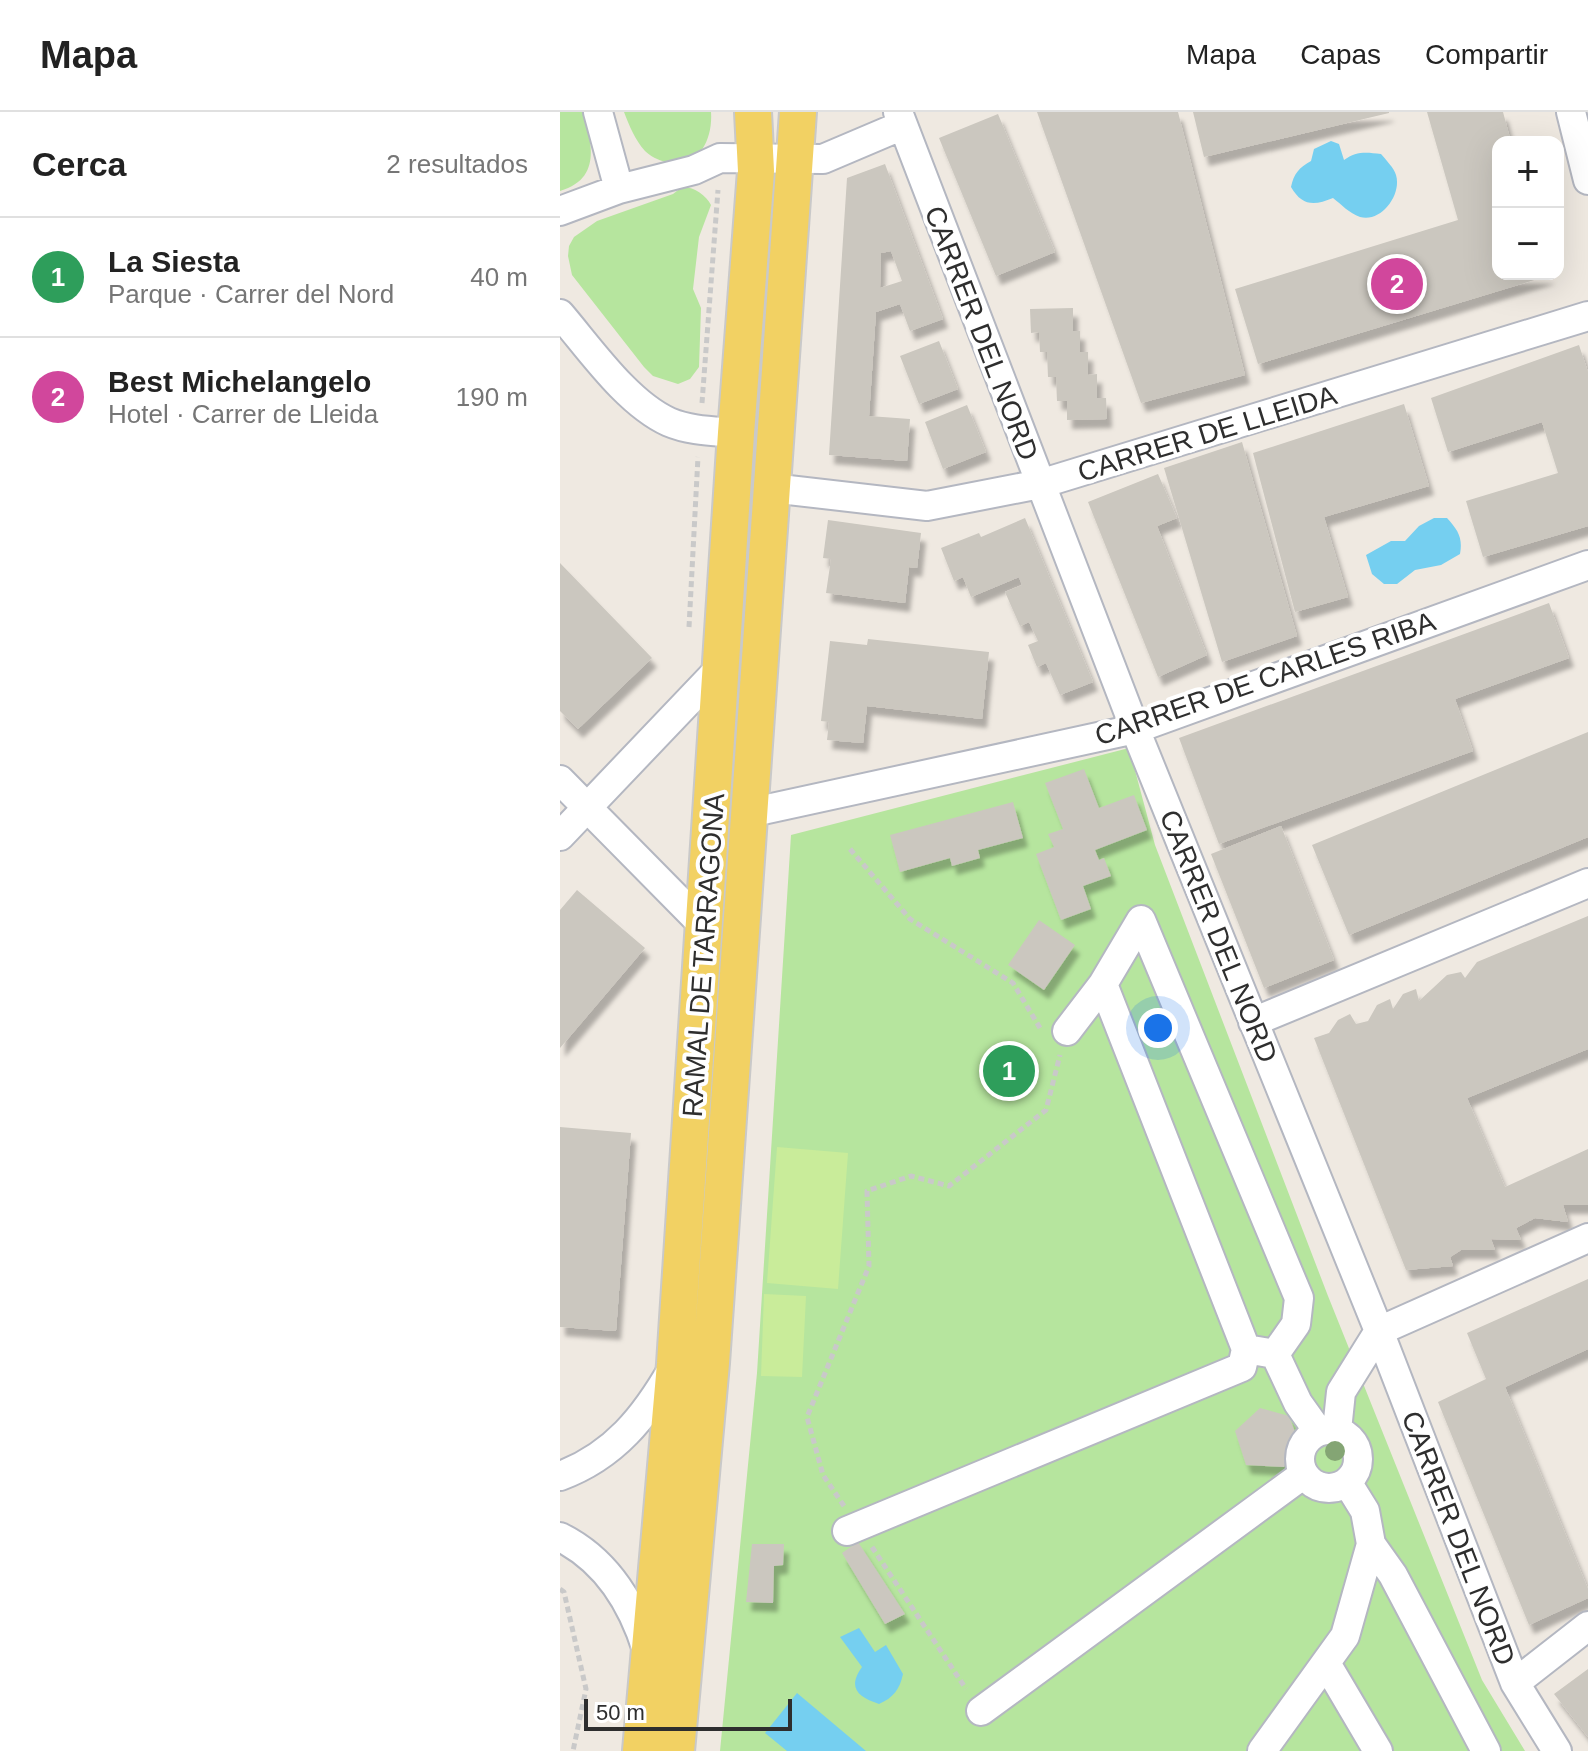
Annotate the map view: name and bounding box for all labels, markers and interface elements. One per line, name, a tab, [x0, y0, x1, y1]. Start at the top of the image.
text: Mapa	[40, 34, 137, 76]
text: Mapa	[1186, 39, 1256, 70]
text: Capas	[1300, 39, 1381, 70]
text: Compartir	[1425, 39, 1548, 70]
map controls	[1492, 136, 1564, 280]
button: +	[1492, 136, 1564, 208]
text: Cerca	[32, 145, 127, 183]
text: 2 resultados	[386, 149, 528, 179]
street label: CARRER DEL NORD	[919, 202, 1044, 465]
button: −	[1492, 208, 1564, 280]
text: La Siesta	[108, 245, 240, 278]
pin: 2	[1371, 254, 1423, 314]
text: 1	[51, 262, 65, 292]
text: 40 m	[470, 262, 528, 292]
text: Parque · Carrer del Nord	[108, 279, 394, 309]
text: Best Michelangelo	[108, 365, 371, 398]
street label: CARRER DE LLEIDA	[1074, 379, 1341, 488]
text: 2	[51, 382, 65, 412]
text: 190 m	[456, 382, 528, 412]
text: Hotel · Carrer de Lleida	[108, 399, 378, 429]
street label: CARRER DE CARLES RIBA	[1091, 605, 1440, 751]
street label: RAMAL DE TARRAGONA	[677, 792, 730, 1118]
street label: CARRER DEL NORD	[1154, 805, 1283, 1067]
your location	[1138, 1008, 1178, 1048]
pin: 1	[983, 1041, 1035, 1101]
street label: CARRER DEL NORD	[1396, 1407, 1521, 1670]
scale bar	[584, 1695, 792, 1731]
text: 50 m	[596, 1700, 645, 1725]

